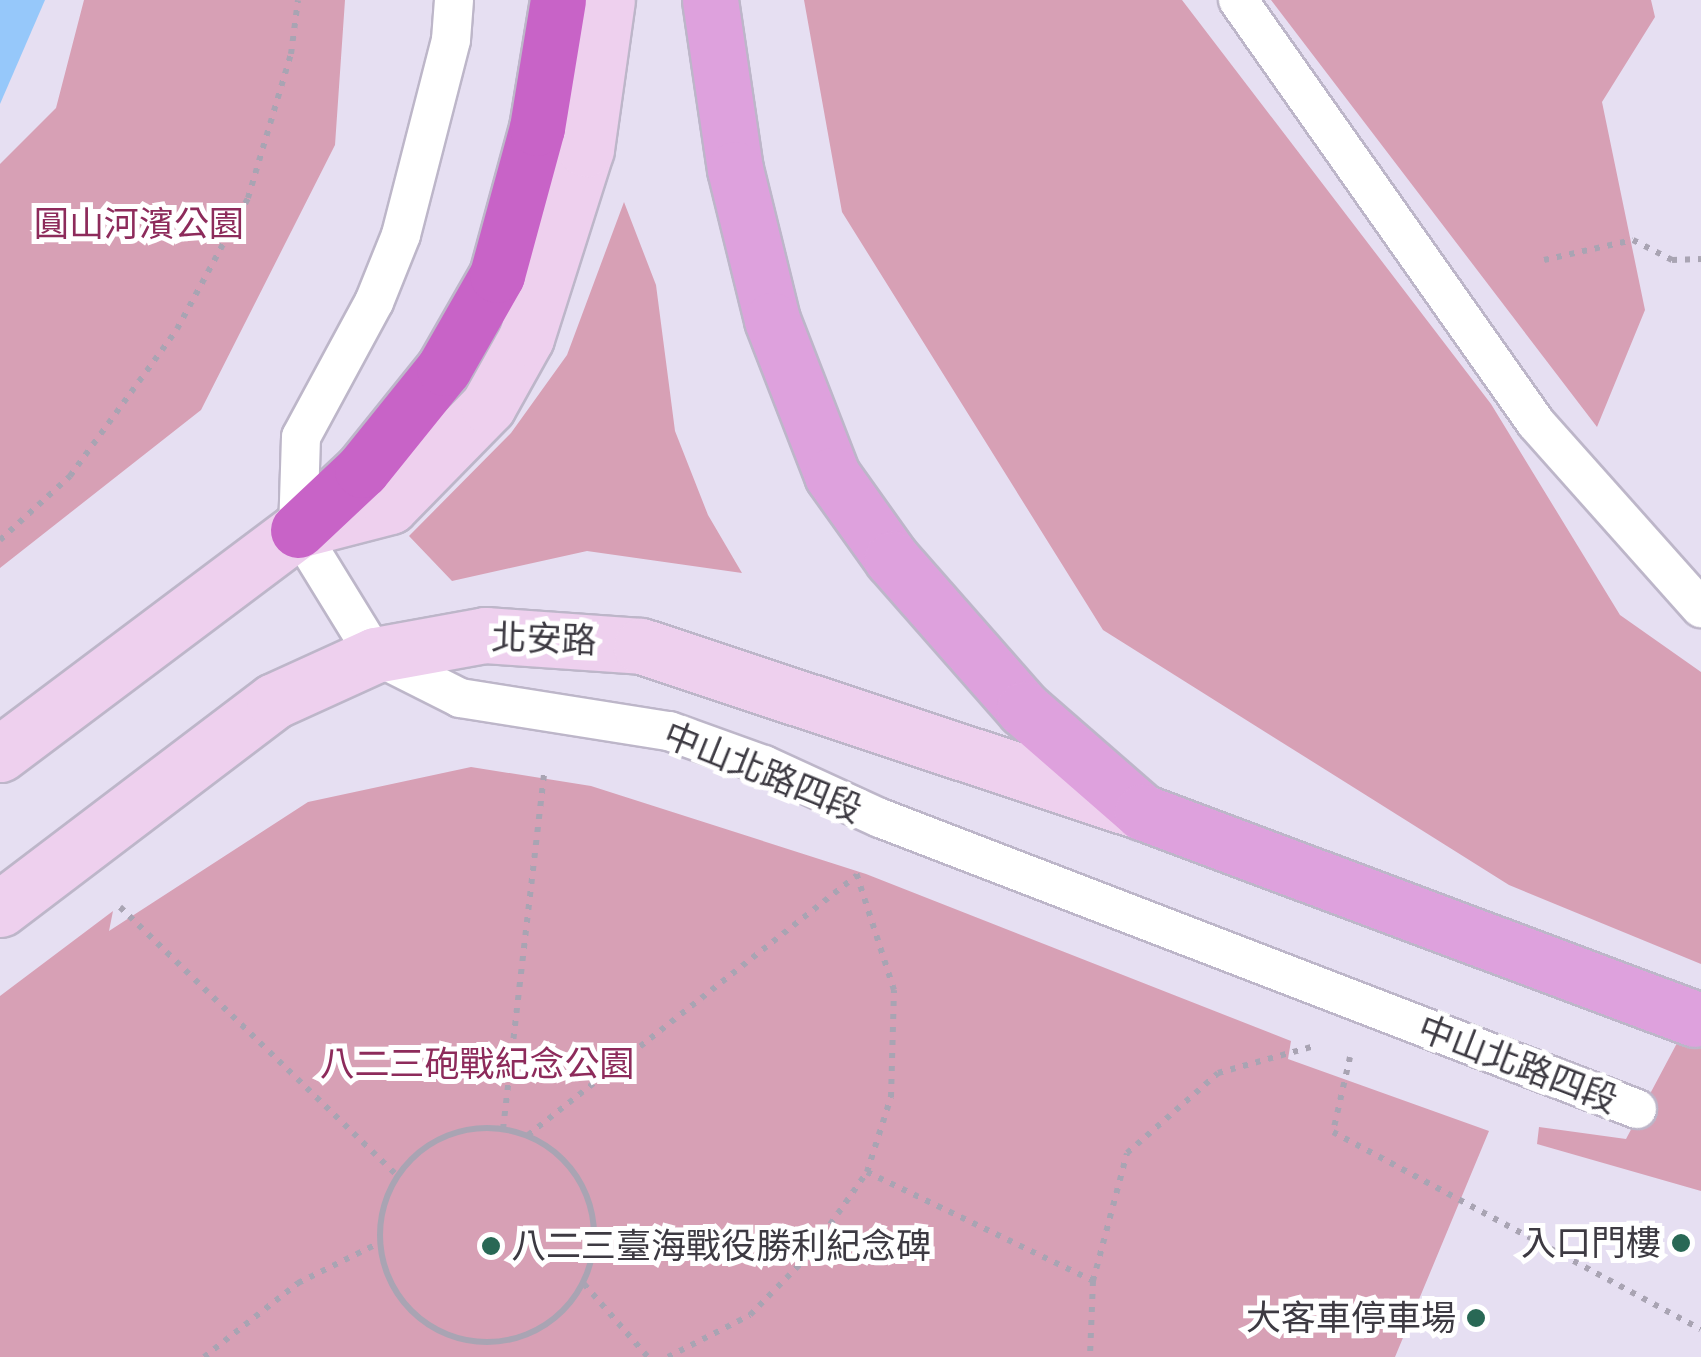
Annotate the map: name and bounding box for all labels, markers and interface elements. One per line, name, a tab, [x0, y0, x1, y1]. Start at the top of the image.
park label: 圓山河濱公園	[34, 203, 244, 245]
street label: 北安路	[491, 616, 597, 662]
street label: 中山北路四段	[658, 713, 868, 831]
street label: 中山北路四段	[1412, 1007, 1624, 1121]
park label: 八二三砲戰紀念公園	[320, 1043, 634, 1085]
place label: 入口門樓	[1521, 1222, 1661, 1264]
place label: 八二三臺海戰役勝利紀念碑	[511, 1225, 931, 1267]
marker: 入口門樓	[1670, 1232, 1692, 1254]
marker: 八二三臺海戰役勝利紀念碑	[480, 1235, 502, 1257]
place label: 大客車停車場	[1246, 1297, 1456, 1339]
marker: 大客車停車場	[1465, 1307, 1487, 1329]

